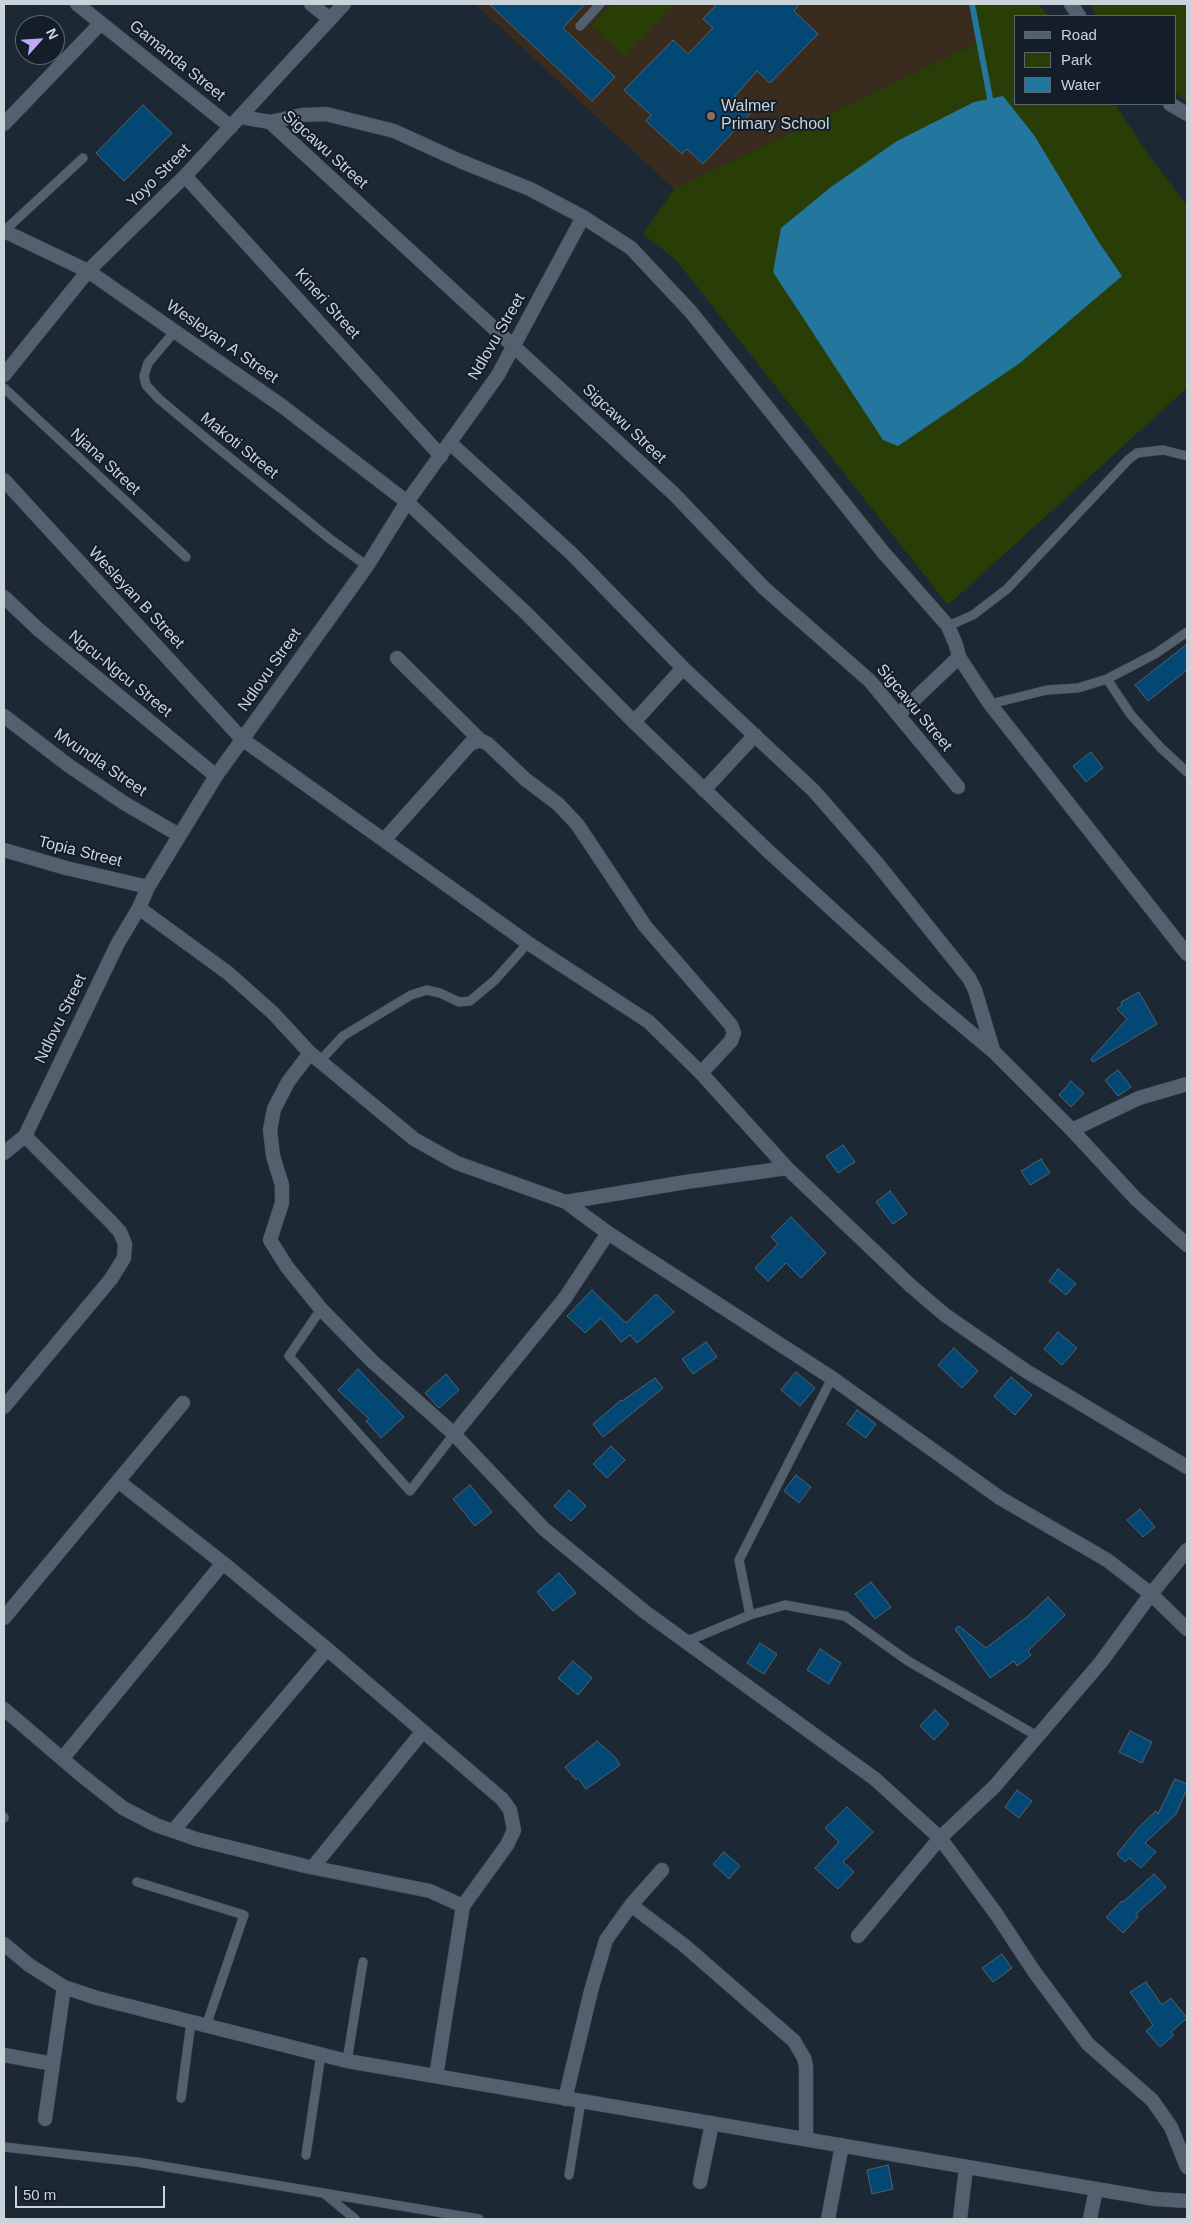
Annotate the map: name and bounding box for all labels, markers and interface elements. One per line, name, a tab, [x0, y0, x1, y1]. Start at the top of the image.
north arrow	[15, 15, 65, 65]
legend	[1014, 15, 1176, 105]
street label: Gamanda Street	[125, 17, 229, 105]
text: N	[43, 26, 62, 42]
text: Road	[1061, 26, 1097, 43]
text: Park	[1061, 51, 1092, 68]
text: Water	[1061, 76, 1100, 93]
place label: Walmer Primary School	[721, 97, 829, 135]
street label: Sigcawu Street	[279, 107, 371, 193]
marker: Walmer Primary School	[705, 110, 717, 122]
street label: Yoyo Street	[123, 140, 195, 212]
street label: Kineri Street	[290, 265, 364, 343]
street label: Ndlovu Street	[464, 290, 530, 384]
street label: Wesleyan A Street	[162, 296, 282, 388]
street label: Sigcawu Street	[578, 380, 670, 468]
street label: Makoti Street	[196, 409, 282, 483]
street label: Njana Street	[66, 425, 144, 499]
street label: Wesleyan B Street	[84, 543, 188, 653]
street label: Ndlovu Street	[234, 625, 306, 715]
street label: Ngcu-Ngcu Street	[65, 627, 175, 721]
street label: Sigcawu Street	[872, 661, 956, 755]
street label: Mvundla Street	[50, 725, 150, 801]
street label: Topia Street	[36, 832, 124, 872]
street label: Ndlovu Street	[31, 971, 91, 1067]
scale bar	[18, 2176, 168, 2208]
text: 50 m	[23, 2186, 56, 2203]

